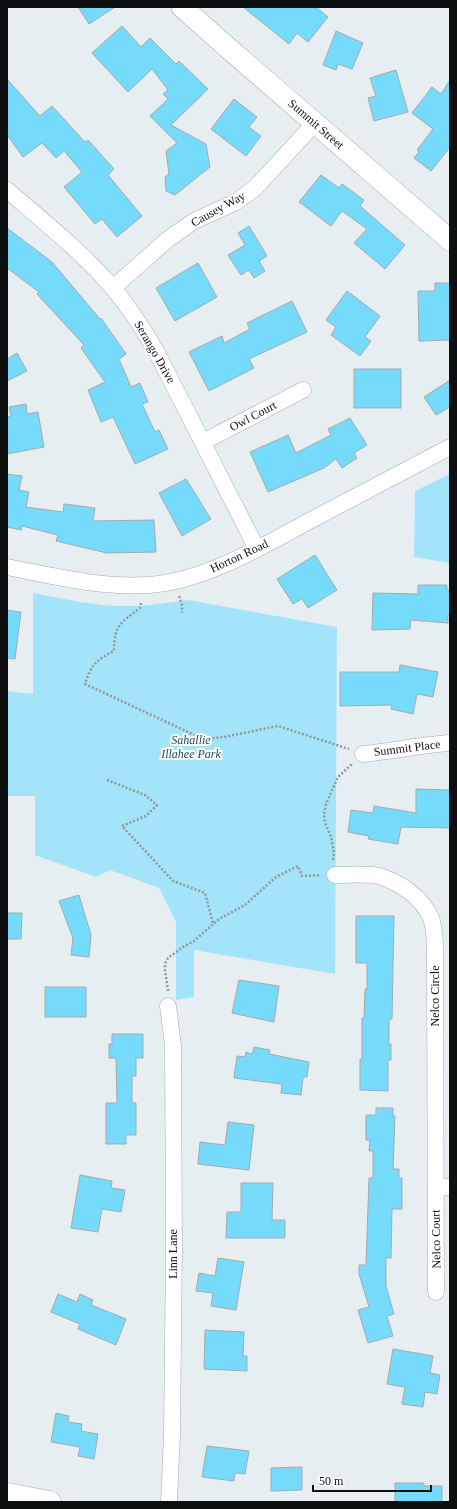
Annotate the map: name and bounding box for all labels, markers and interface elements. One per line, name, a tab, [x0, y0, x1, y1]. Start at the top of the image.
street label: Summit Street	[285, 96, 347, 152]
street label: Causey Way	[188, 188, 248, 230]
street label: Serango Drive	[132, 318, 178, 386]
street label: Owl Court	[227, 398, 279, 434]
street label: Horton Road	[208, 536, 270, 576]
park label: Sahallie Illahee Park	[160, 733, 221, 761]
street label: Summit Place	[373, 737, 441, 759]
street label: Nelco Circle	[428, 966, 442, 1026]
street label: Nelco Court	[428, 1209, 444, 1269]
street label: Linn Lane	[166, 1229, 180, 1279]
scale bar	[313, 1467, 431, 1493]
text: 50 m	[319, 1474, 344, 1488]

